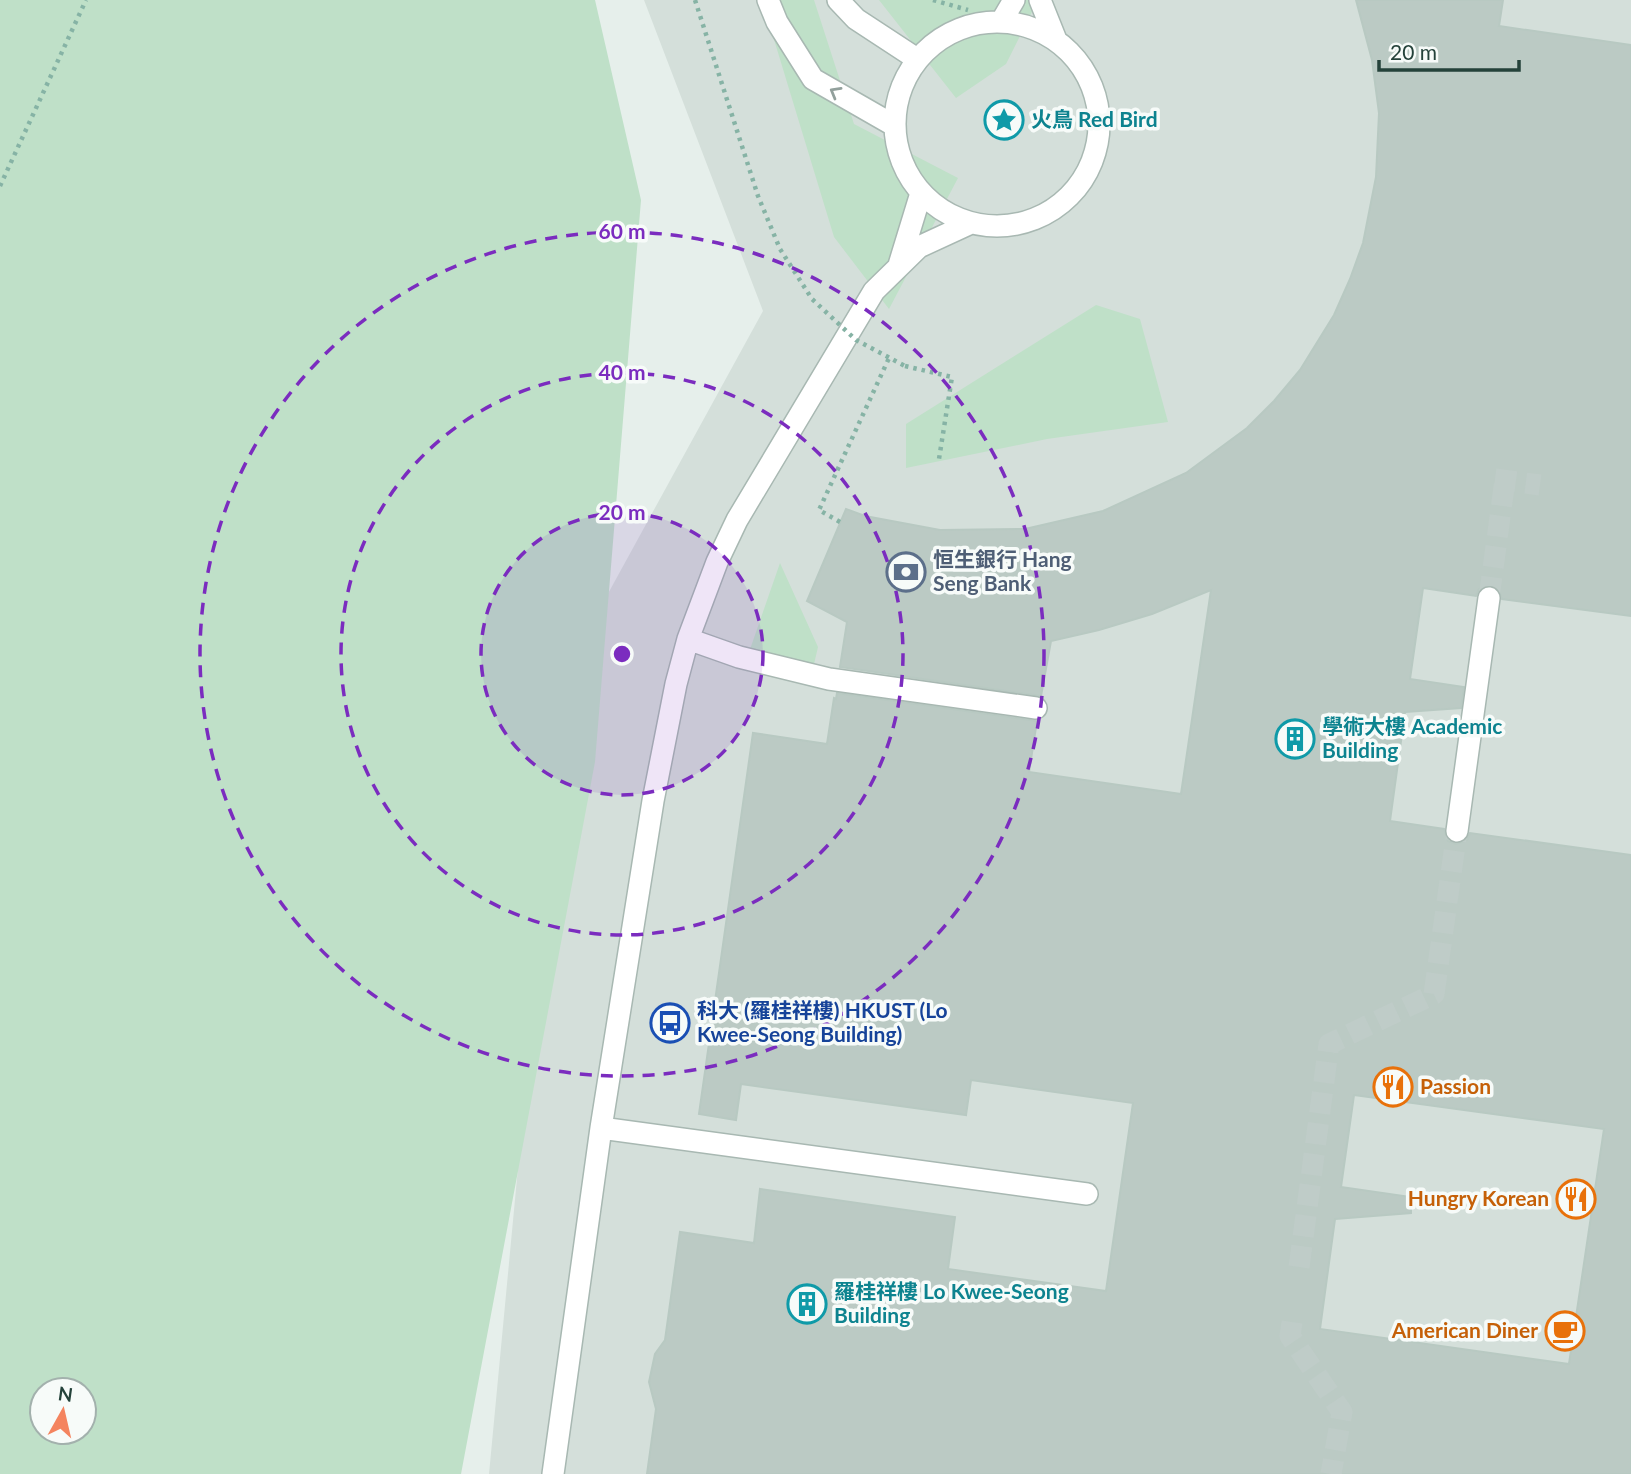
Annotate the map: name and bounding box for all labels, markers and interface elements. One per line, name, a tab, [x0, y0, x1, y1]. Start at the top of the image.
scale bar	[1379, 28, 1519, 72]
text: 20 m	[1390, 39, 1437, 64]
one-way arrow	[830, 87, 843, 100]
place icon: 火鳥 Red Bird	[983, 99, 1025, 141]
place label: 火鳥 Red Bird	[1031, 106, 1158, 131]
text: 60 m	[598, 218, 646, 243]
text: 40 m	[598, 359, 646, 384]
text: 20 m	[598, 499, 646, 524]
place label: 恒生銀行 Hang Seng Bank	[933, 546, 1072, 595]
bank icon: 恒生銀行 Hang Seng Bank	[885, 551, 927, 593]
centre of rings	[610, 642, 634, 666]
place label: 學術大樓 Academic Building	[1322, 713, 1502, 762]
building icon: 學術大樓 Academic Building	[1274, 718, 1316, 760]
place label: 科大 (羅桂祥樓) HKUST (Lo Kwee-Seong Building)	[697, 997, 948, 1046]
bus stop icon: 科大 (羅桂祥樓) HKUST (Lo Kwee-Seong Building)	[649, 1002, 691, 1044]
restaurant icon: Passion	[1372, 1066, 1414, 1108]
place label: Passion	[1420, 1073, 1491, 1098]
restaurant icon: Hungry Korean	[1555, 1178, 1597, 1220]
place label: Hungry Korean	[1408, 1185, 1549, 1210]
place label: 羅桂祥樓 Lo Kwee-Seong Building	[834, 1278, 1069, 1327]
building icon: 羅桂祥樓 Lo Kwee-Seong Building	[786, 1283, 828, 1325]
cafe icon: American Diner	[1544, 1310, 1586, 1352]
place label: American Diner	[1391, 1317, 1538, 1342]
north arrow	[28, 1376, 98, 1446]
text: N	[57, 1381, 74, 1406]

